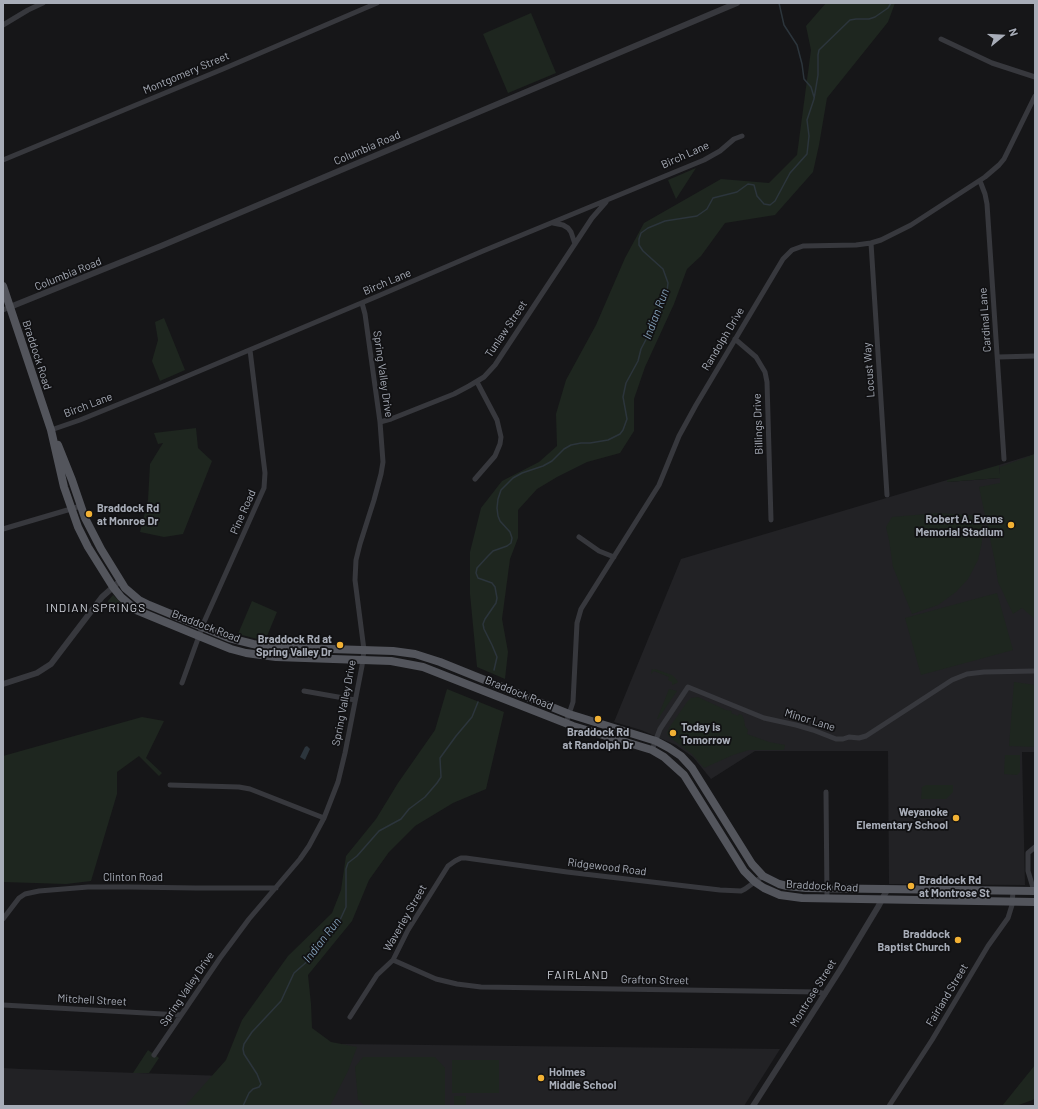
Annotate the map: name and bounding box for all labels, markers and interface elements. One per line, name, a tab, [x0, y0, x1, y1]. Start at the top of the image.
north arrow	[982, 16, 1022, 56]
text: N	[1007, 27, 1021, 38]
street label: Montgomery Street	[141, 49, 231, 97]
street label: Columbia Road	[332, 128, 402, 168]
street label: Birch Lane	[659, 139, 711, 171]
street label: Columbia Road	[33, 255, 103, 293]
street label: Birch Lane	[361, 266, 413, 298]
water label: Indian Run	[640, 287, 672, 341]
street label: Cardinal Lane	[976, 287, 994, 353]
street label: Tunlaw Street	[482, 298, 530, 360]
street label: Randolph Drive	[699, 305, 747, 373]
street label: Braddock Road	[20, 319, 54, 391]
street label: Spring Valley Drive	[370, 330, 396, 418]
street label: Locust Way	[860, 342, 878, 398]
street label: Birch Lane	[62, 390, 114, 420]
street label: Billings Drive	[750, 393, 766, 455]
street label: Pine Road	[227, 488, 259, 536]
place label: Braddock Rd at Monroe Dr	[97, 501, 159, 527]
marker: Braddock Rd at Monroe Dr	[84, 509, 94, 519]
place label: Robert A. Evans Memorial Stadium	[915, 512, 1003, 538]
marker: Robert A. Evans Memorial Stadium	[1006, 520, 1016, 530]
district label: INDIAN SPRINGS	[46, 601, 146, 615]
street label: Braddock Road	[170, 607, 242, 645]
place label: Braddock Rd at Spring Valley Dr	[256, 632, 332, 658]
marker: Braddock Rd at Spring Valley Dr	[335, 640, 345, 650]
street label: Spring Valley Drive	[329, 659, 359, 747]
street label: Braddock Road	[483, 673, 555, 713]
street label: Minor Lane	[783, 706, 837, 734]
marker: Braddock Rd at Randolph Dr	[593, 714, 603, 724]
place label: Today is Tomorrow	[681, 720, 731, 746]
place label: Braddock Rd at Randolph Dr	[562, 725, 634, 751]
marker: Today is Tomorrow	[668, 728, 678, 738]
place label: Weyanoke Elementary School	[856, 805, 948, 831]
marker: Weyanoke Elementary School	[951, 813, 961, 823]
street label: Ridgewood Road	[567, 856, 647, 878]
street label: Clinton Road	[103, 870, 163, 884]
place label: Braddock Rd at Montrose St	[919, 873, 990, 899]
street label: Braddock Road	[786, 878, 858, 894]
marker: Braddock Rd at Montrose St	[906, 881, 916, 891]
street label: Waverley Street	[380, 882, 430, 954]
water label: Indian Run	[300, 915, 344, 965]
place label: Braddock Baptist Church	[878, 927, 950, 953]
marker: Braddock Baptist Church	[953, 935, 963, 945]
street label: Spring Valley Drive	[157, 949, 217, 1029]
street label: Montrose Street	[787, 957, 839, 1029]
street label: Fairland Street	[923, 961, 971, 1029]
district label: FAIRLAND	[547, 968, 609, 982]
street label: Grafton Street	[621, 973, 689, 987]
street label: Mitchell Street	[57, 992, 127, 1008]
place label: Holmes Middle School	[549, 1065, 616, 1091]
marker: Holmes Middle School	[536, 1073, 546, 1083]

